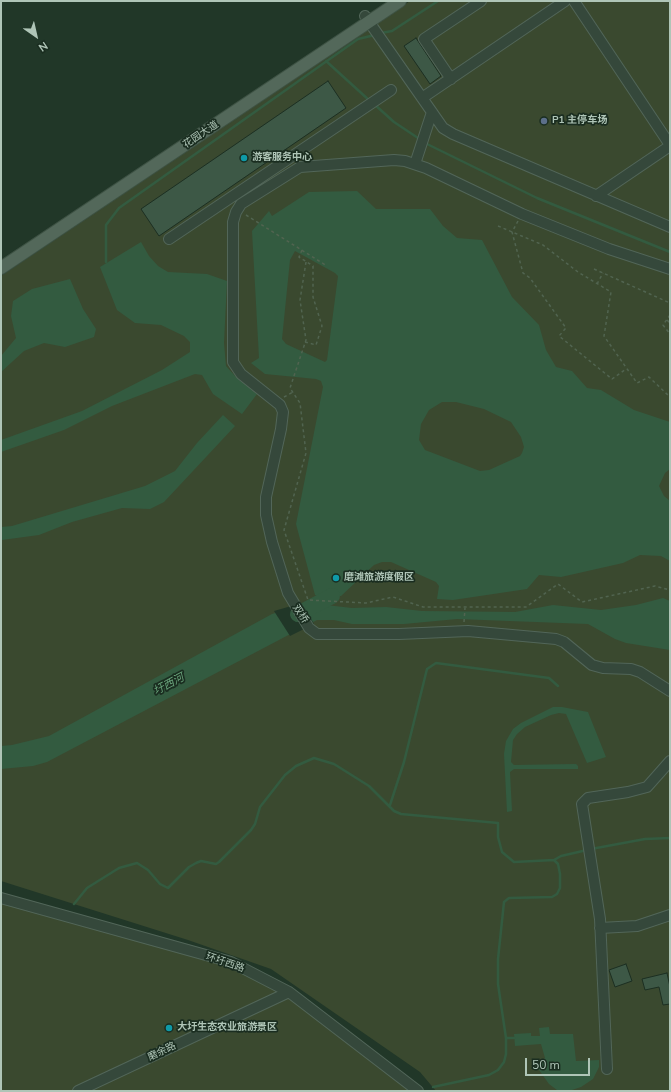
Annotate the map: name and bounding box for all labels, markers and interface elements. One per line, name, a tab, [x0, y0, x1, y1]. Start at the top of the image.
north arrow	[16, 16, 56, 56]
text: N	[35, 38, 51, 55]
place label: P1 主停车场	[552, 115, 607, 127]
marker: P1 主停车场	[539, 116, 549, 126]
street label: 花园大道	[181, 119, 221, 151]
place label: 游客服务中心	[252, 152, 312, 164]
marker: 游客服务中心	[239, 153, 249, 163]
place label: 磨滩旅游度假区	[344, 572, 414, 584]
marker: 磨滩旅游度假区	[331, 573, 341, 583]
street label: 双桥	[290, 602, 310, 626]
water label: 圩西河	[151, 671, 187, 699]
street label: 环圩西路	[204, 951, 246, 975]
place label: 大圩生态农业旅游景区	[177, 1022, 277, 1034]
marker: 大圩生态农业旅游景区	[164, 1023, 174, 1033]
street label: 磨余路	[146, 1040, 178, 1064]
scale bar	[527, 1050, 592, 1076]
text: 50 m	[532, 1057, 560, 1073]

